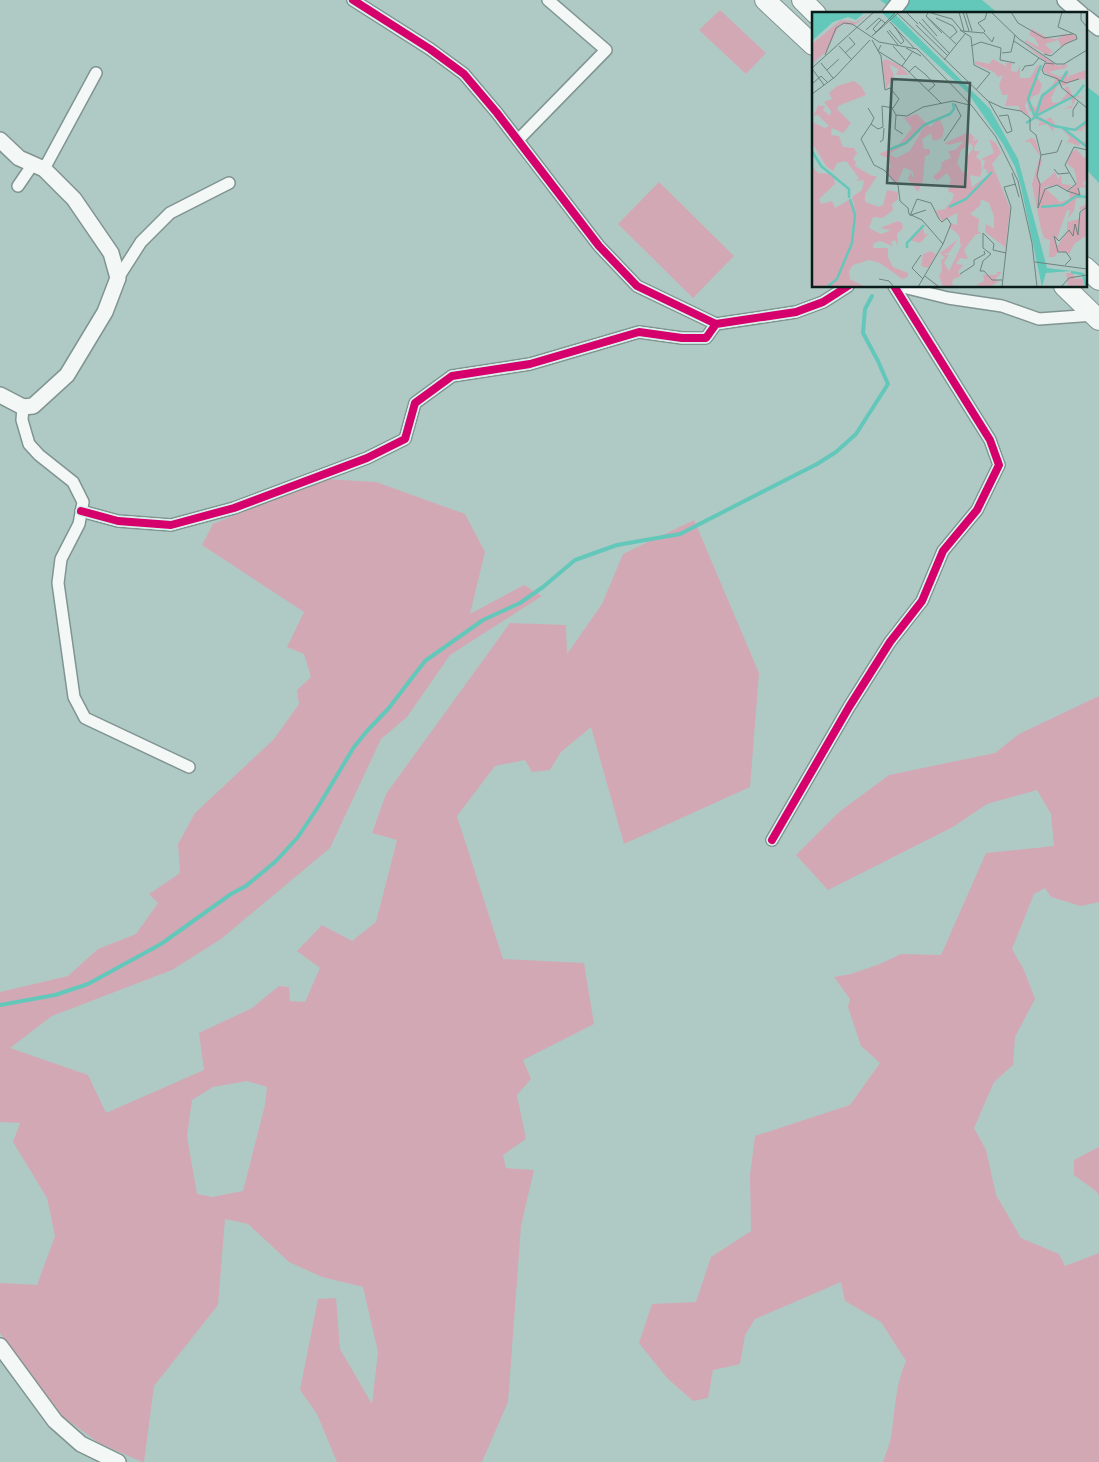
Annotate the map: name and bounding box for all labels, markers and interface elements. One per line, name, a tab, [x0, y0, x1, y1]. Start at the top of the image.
inset map	[812, 12, 1086, 288]

